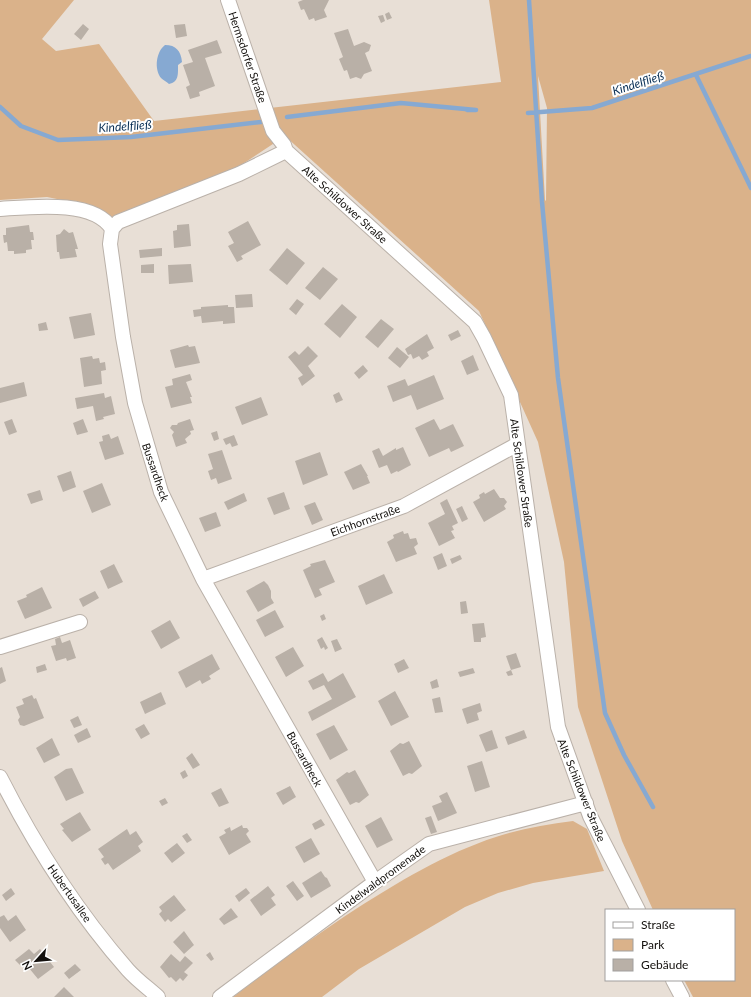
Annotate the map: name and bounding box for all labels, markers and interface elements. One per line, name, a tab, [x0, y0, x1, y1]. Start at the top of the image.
street label: Hermsdorfer Straße	[226, 10, 270, 104]
water label: Kindelfließ	[610, 68, 666, 98]
water label: Kindelfließ	[98, 117, 152, 135]
street label: Alte Schildower Straße	[300, 162, 390, 246]
street label: Alte Schildower Straße	[508, 418, 536, 528]
street label: Bussardheck	[140, 441, 172, 503]
street label: Eichhornstraße	[328, 501, 402, 539]
street label: Bussardheck	[285, 729, 326, 789]
street label: Alte Schildower Straße	[555, 737, 609, 843]
street label: Kindelwaldpromenade	[332, 842, 428, 916]
street label: Hubertusallee	[45, 862, 95, 925]
legend	[605, 909, 735, 981]
text: Straße	[641, 917, 675, 932]
text: Park	[641, 937, 665, 952]
north arrow	[16, 941, 56, 981]
text: Gebäude	[641, 957, 688, 972]
text: N	[19, 959, 34, 972]

